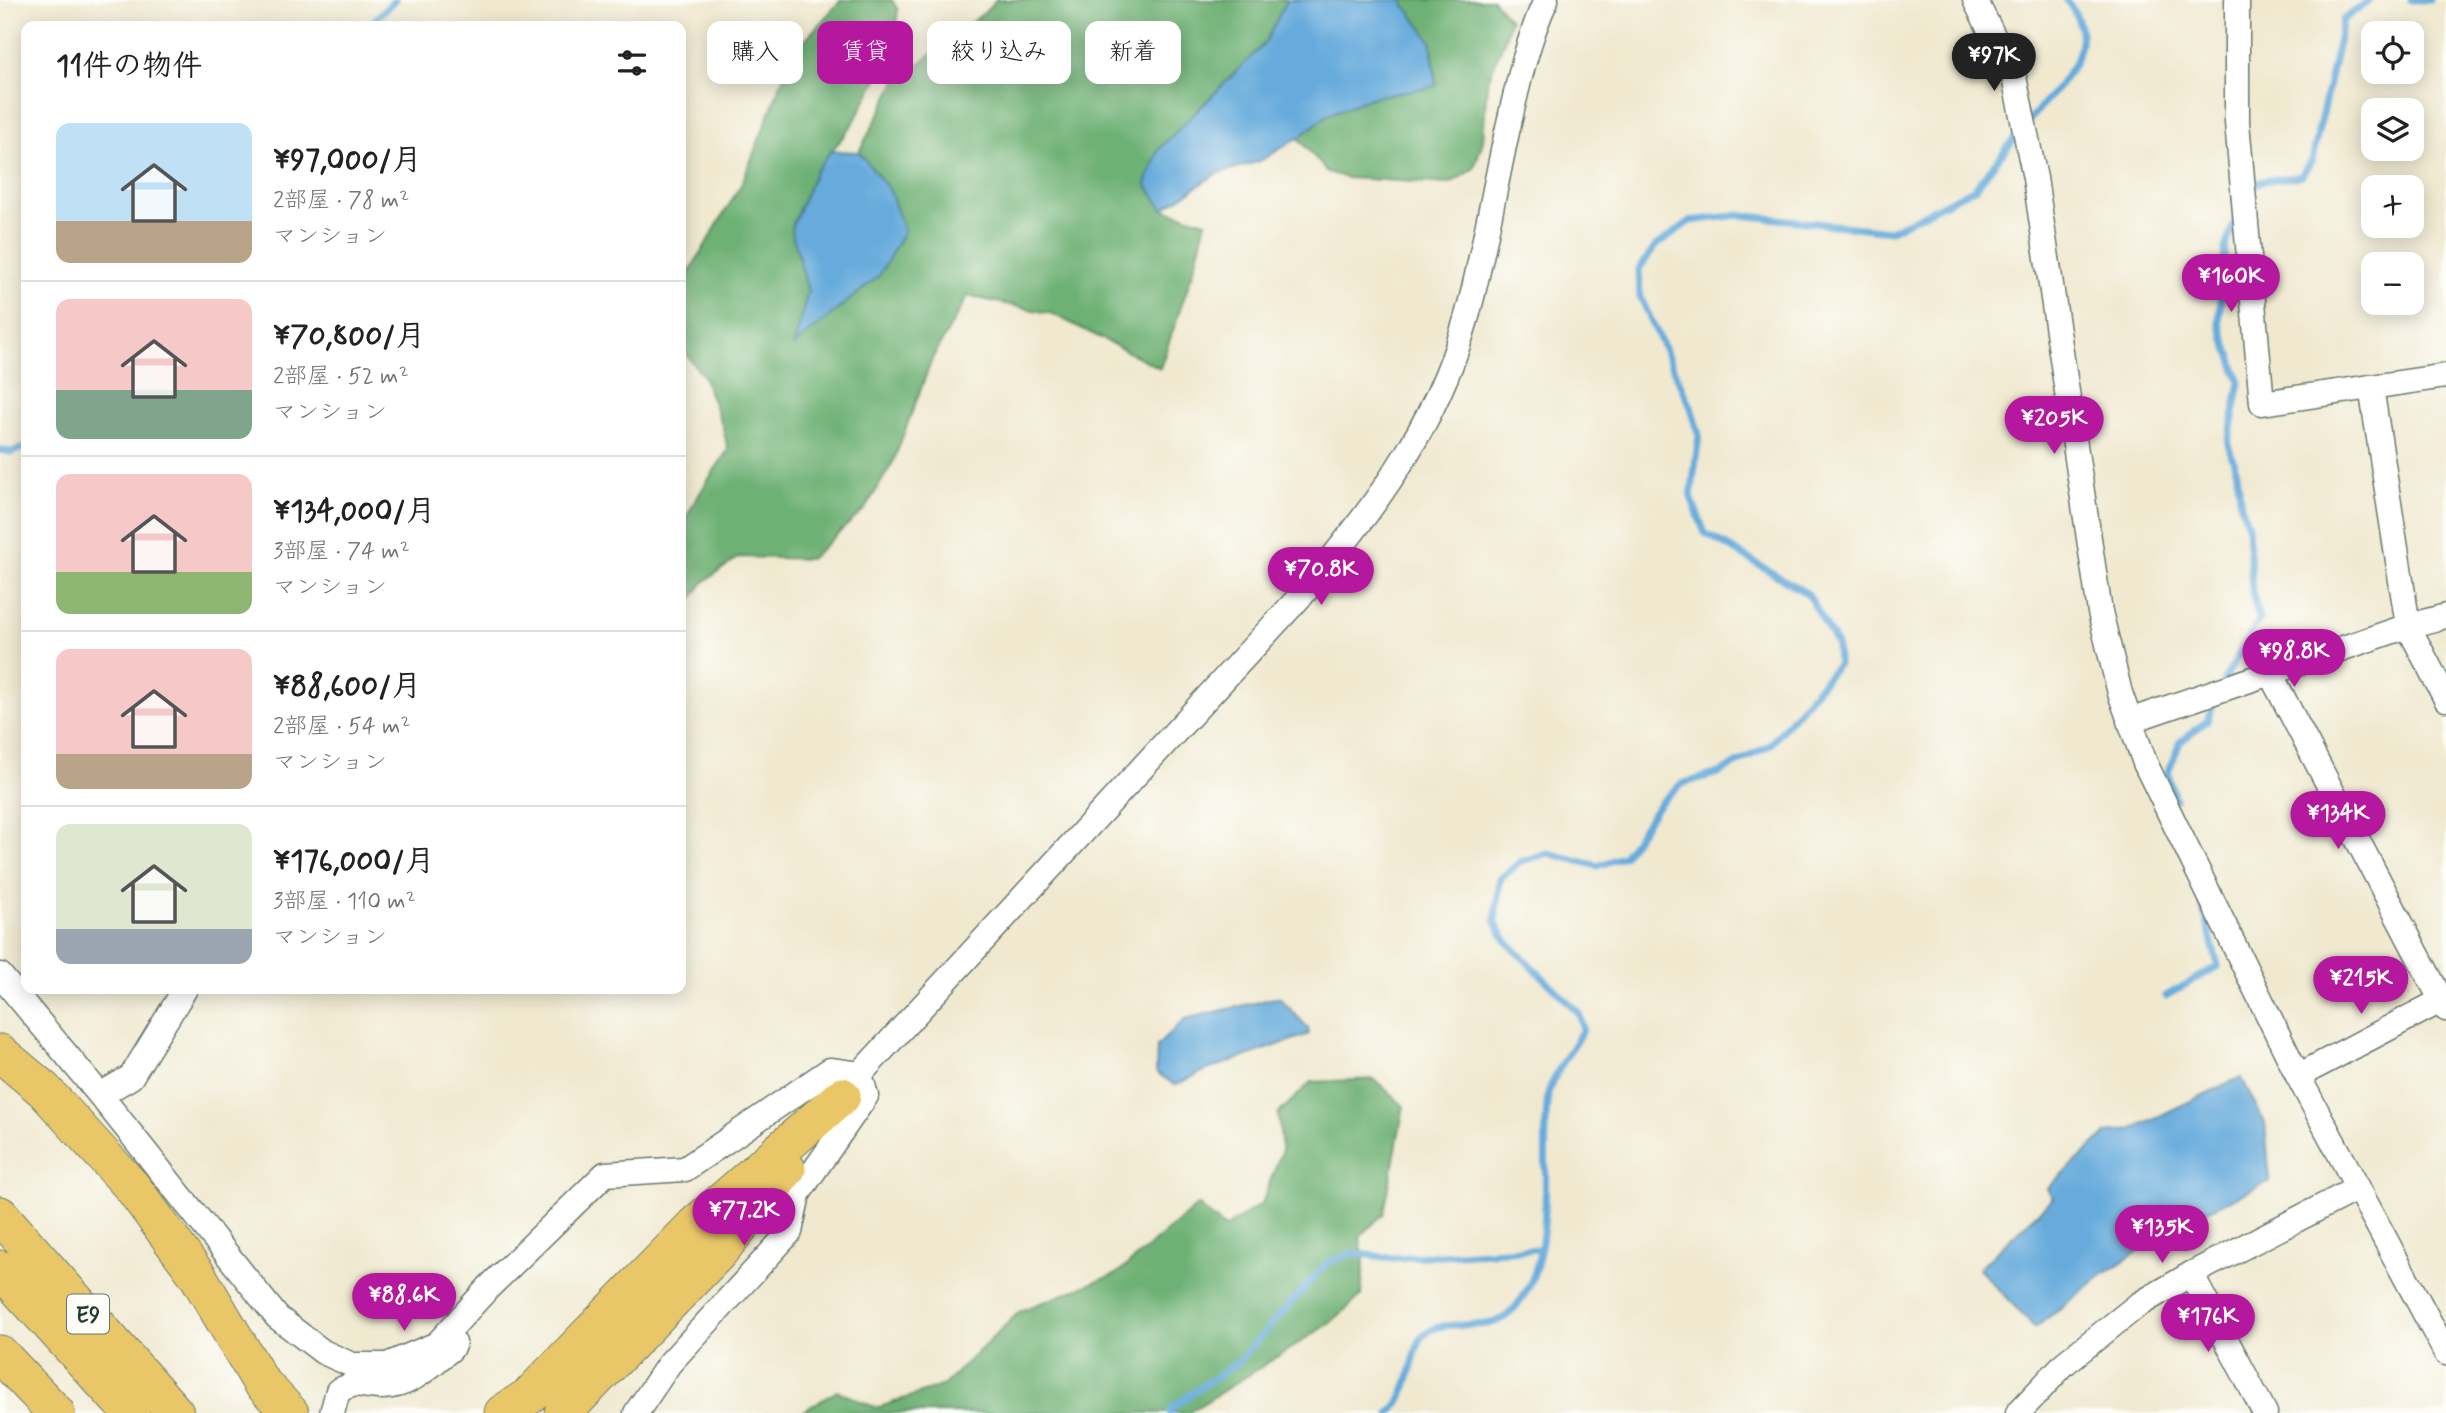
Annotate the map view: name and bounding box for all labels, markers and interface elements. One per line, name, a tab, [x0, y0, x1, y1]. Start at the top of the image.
chip: 購入	[707, 21, 803, 84]
chip: 賃貸	[817, 21, 913, 84]
chip: 絞り込み	[927, 21, 1071, 84]
chip: 新着	[1085, 21, 1181, 84]
map controls	[2361, 21, 2424, 315]
button: locate	[2361, 21, 2424, 84]
pin: ¥97K	[1953, 34, 2035, 93]
text: ¥97K	[1968, 41, 2020, 71]
icon: filters	[613, 44, 651, 82]
text: 11件の物件	[56, 47, 202, 86]
button: layers	[2361, 98, 2424, 161]
text: ¥97,000/月	[273, 141, 422, 180]
icon: home	[112, 151, 196, 235]
button: +	[2361, 175, 2424, 238]
text: 2部屋 · 78 m²	[273, 186, 409, 216]
text: マンション	[273, 222, 387, 252]
button: −	[2361, 252, 2424, 315]
pin: ¥160K	[2182, 254, 2280, 314]
text: ¥160K	[2198, 262, 2264, 292]
text: ¥70,800/月	[273, 317, 425, 356]
icon: home	[112, 327, 196, 411]
text: 2部屋 · 52 m²	[273, 362, 409, 392]
pin: ¥205K	[2005, 396, 2103, 456]
text: マンション	[273, 398, 387, 428]
text: ¥205K	[2021, 404, 2087, 434]
text: ¥134,000/月	[273, 492, 436, 531]
icon: home	[112, 502, 196, 586]
text: 3部屋 · 74 m²	[273, 537, 410, 567]
pin: ¥70.8K	[1264, 548, 1378, 607]
text: ¥70.8K	[1284, 555, 1358, 585]
text: マンション	[273, 573, 387, 603]
pin: ¥98.8K	[2237, 630, 2351, 689]
text: ¥98.8K	[2258, 637, 2330, 667]
text: ¥88,600/月	[273, 667, 421, 706]
icon: home	[112, 677, 196, 761]
text: 2部屋 · 54 m²	[273, 712, 410, 742]
text: マンション	[273, 748, 387, 778]
pin: ¥134K	[2289, 792, 2387, 851]
text: ¥134K	[2306, 799, 2370, 829]
text: ¥176,000/月	[273, 842, 434, 881]
icon: home	[112, 852, 196, 936]
text: 3部屋 · 110 m²	[273, 887, 416, 917]
text: マンション	[273, 923, 387, 953]
pin: ¥215K	[2312, 956, 2410, 1016]
text: ¥215K	[2329, 964, 2393, 994]
pin: ¥77.2K	[687, 1188, 801, 1248]
text: ¥77.2K	[708, 1196, 780, 1226]
pin: ¥135K	[2113, 1206, 2211, 1265]
text: ¥135K	[2131, 1213, 2193, 1243]
pin: ¥88.6K	[347, 1274, 461, 1333]
text: ¥88.6K	[368, 1281, 440, 1311]
road number: E9	[67, 1294, 109, 1334]
pin: ¥176K	[2159, 1294, 2257, 1354]
text: ¥176K	[2177, 1302, 2239, 1332]

